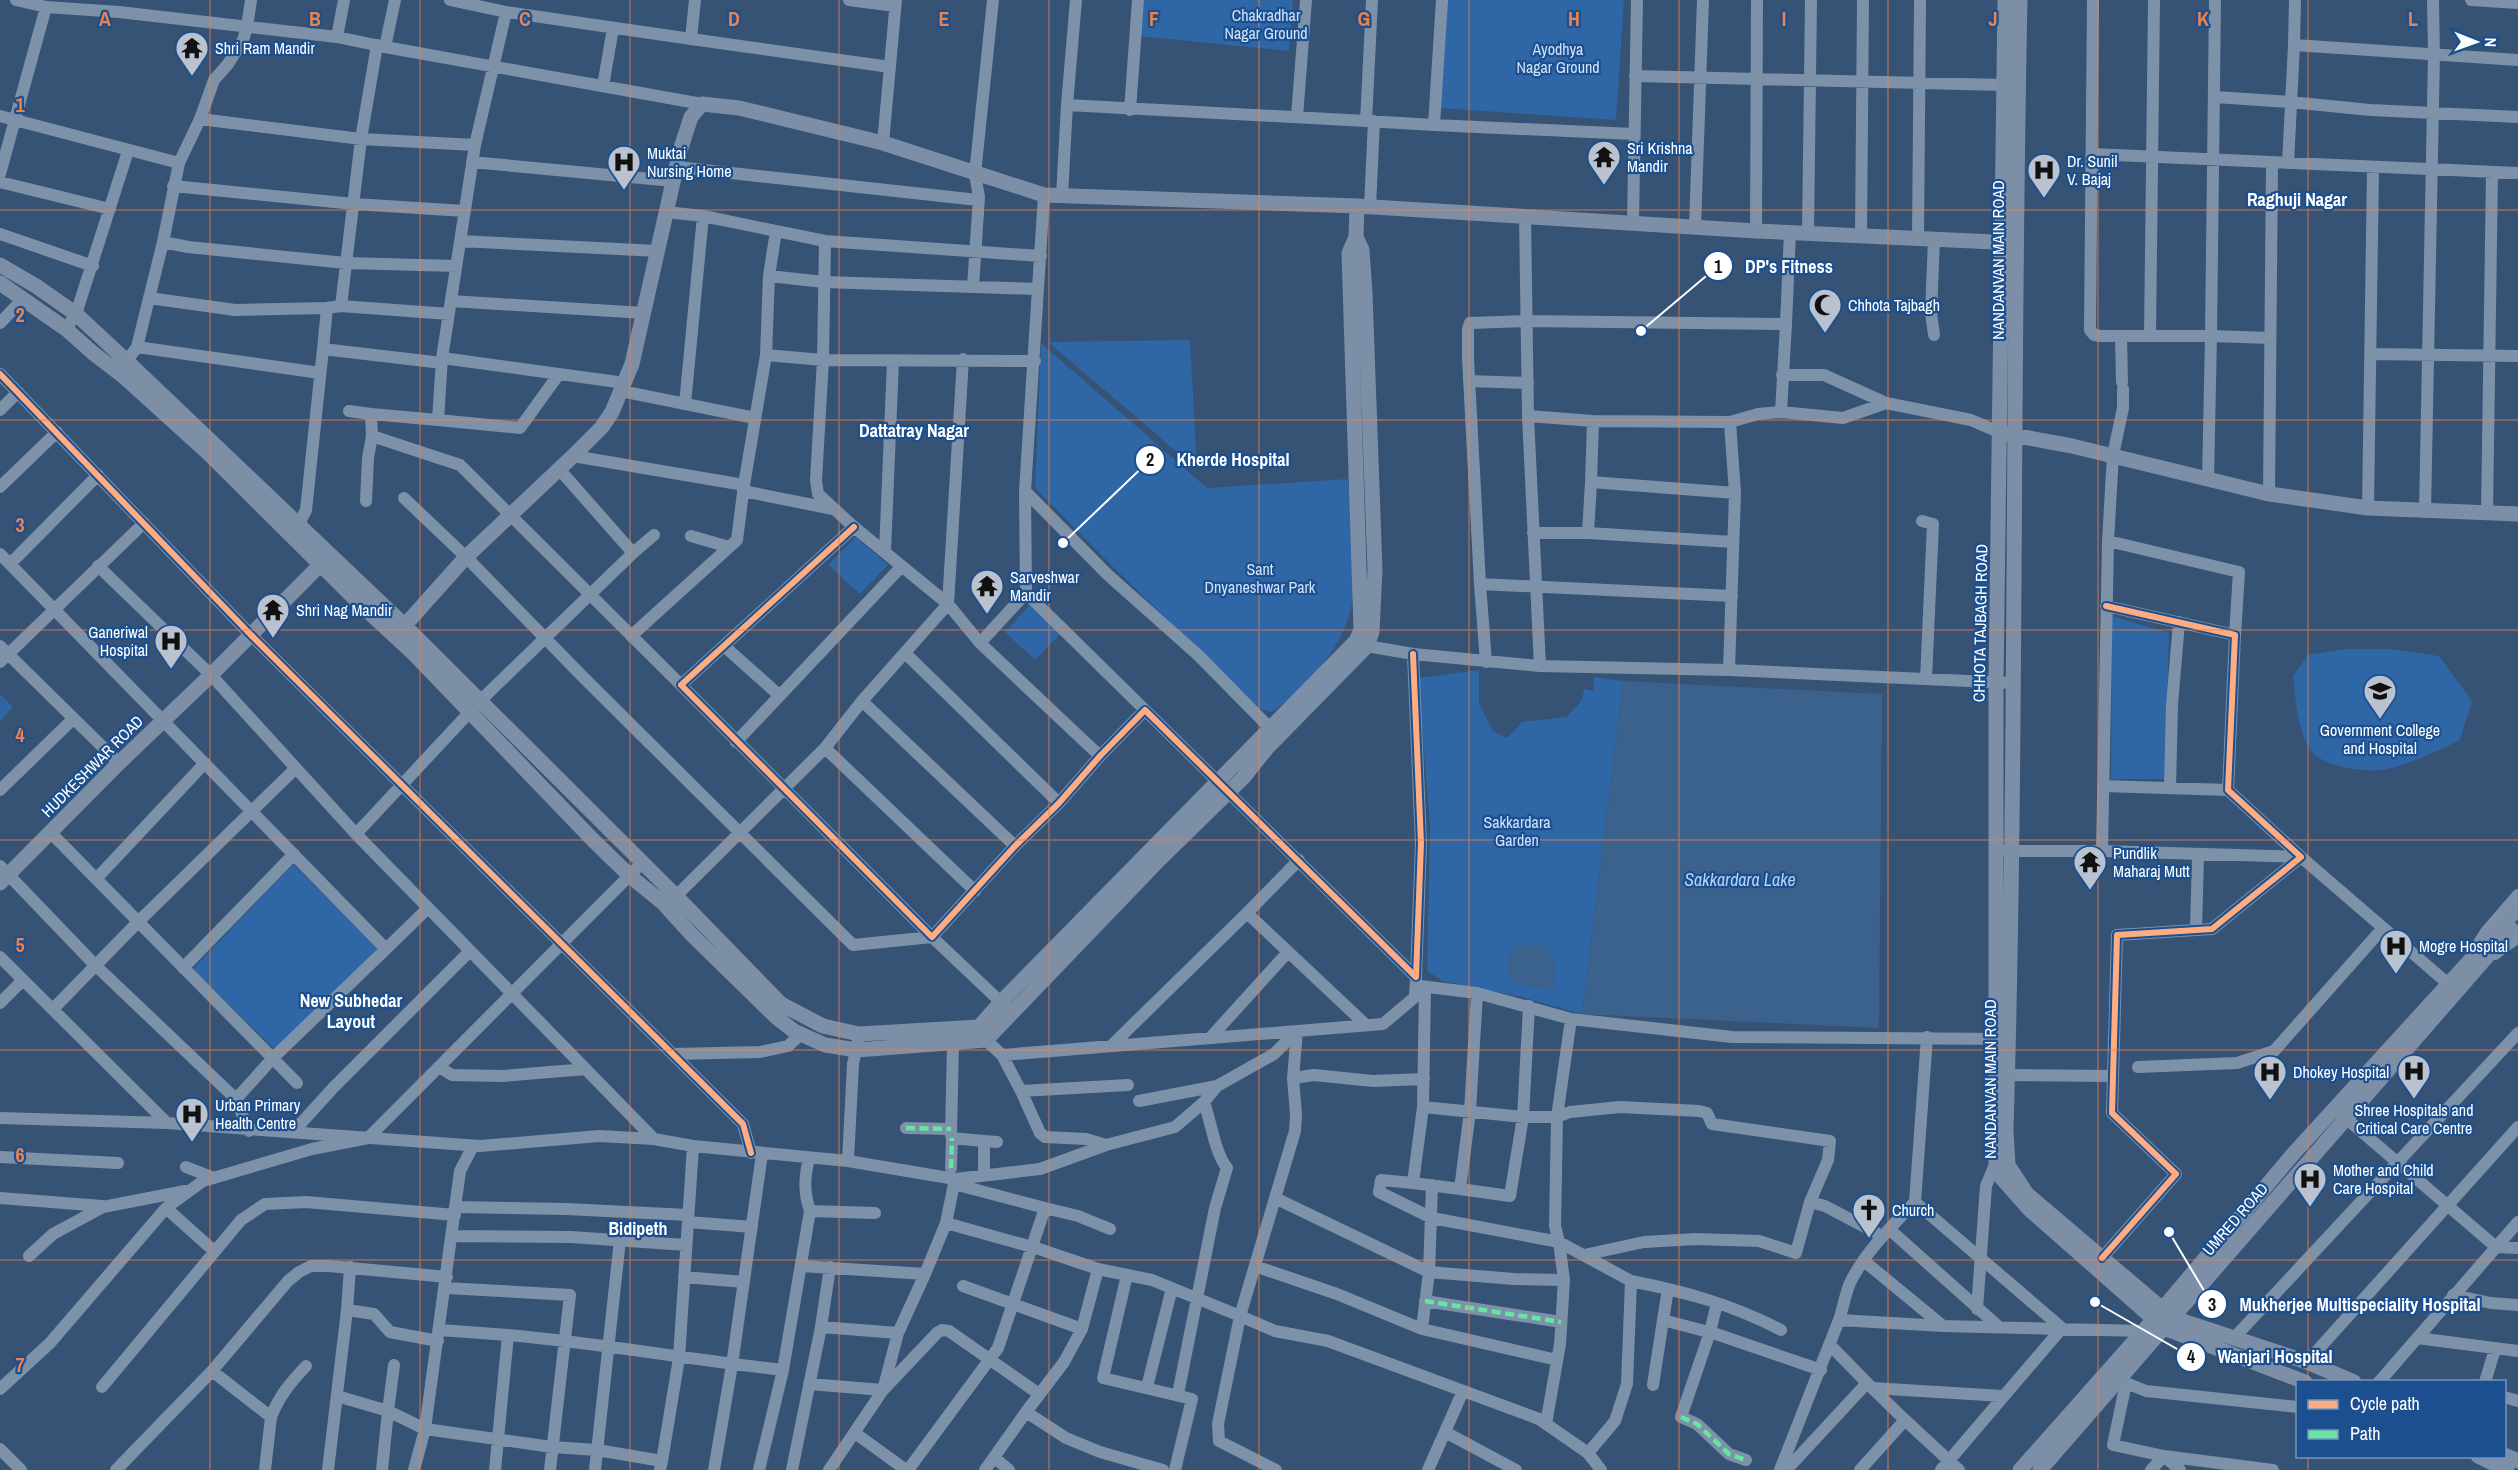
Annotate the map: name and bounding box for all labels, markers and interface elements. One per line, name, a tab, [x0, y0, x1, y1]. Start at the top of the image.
park label: Chakradhar Nagar Ground	[1224, 4, 1308, 44]
text: A	[99, 5, 111, 32]
text: B	[309, 5, 321, 32]
text: C	[519, 5, 531, 32]
text: D	[728, 5, 740, 32]
text: E	[939, 5, 950, 32]
text: F	[1149, 5, 1159, 32]
text: G	[1358, 5, 1370, 32]
text: H	[1568, 5, 1580, 32]
text: I	[1782, 5, 1786, 32]
text: J	[1988, 5, 1998, 32]
text: K	[2197, 5, 2209, 32]
text: L	[2408, 5, 2418, 32]
north arrow	[2446, 12, 2506, 72]
temple icon: Shri Ram Mandir	[174, 30, 210, 77]
place label: Shri Ram Mandir	[215, 37, 316, 59]
text: N	[2480, 37, 2502, 47]
park label: Ayodhya Nagar Ground	[1516, 38, 1600, 78]
text: 1	[15, 91, 25, 118]
place label: Sri Krishna Mandir	[1627, 137, 1693, 177]
temple icon: Sri Krishna Mandir	[1586, 139, 1622, 186]
place label: Muktai Nursing Home	[647, 142, 732, 182]
hospital icon: Muktai Nursing Home	[606, 144, 642, 191]
place label: Dr. Sunil V. Bajaj	[2067, 150, 2117, 190]
hospital icon: Dr. Sunil V. Bajaj	[2026, 152, 2062, 199]
street label: NANDANVAN MAIN ROAD	[1987, 180, 2009, 340]
district label: Raghuji Nagar	[2247, 187, 2347, 212]
callout: DP's Fitness	[1703, 248, 1845, 284]
text: 1	[1714, 254, 1723, 279]
text: DP's Fitness	[1745, 254, 1833, 279]
mosque icon: Chhota Tajbagh	[1807, 287, 1843, 334]
place label: Chhota Tajbagh	[1848, 294, 1940, 316]
text: 2	[15, 301, 25, 328]
district label: Dattatray Nagar	[859, 418, 969, 443]
callout: Kherde Hospital	[1135, 442, 1302, 478]
text: 2	[1146, 447, 1154, 472]
text: Kherde Hospital	[1176, 447, 1290, 472]
text: 3	[15, 511, 25, 538]
street label: CHHOTA TAJBAGH ROAD	[1968, 544, 1992, 702]
park label: Sant Dnyaneshwar Park	[1205, 558, 1316, 598]
place label: Sarveshwar Mandir	[1010, 566, 1080, 606]
temple icon: Sarveshwar Mandir	[969, 568, 1005, 615]
temple icon: Shri Nag Mandir	[255, 592, 291, 639]
place label: Shri Nag Mandir	[296, 599, 393, 621]
place label: Ganeriwal Hospital	[88, 621, 148, 661]
hospital icon: Ganeriwal Hospital	[153, 623, 189, 670]
school or university icon: Government College and Hospital	[2362, 673, 2398, 720]
street label: HUDKESHWAR ROAD	[36, 710, 148, 822]
place label: Government College and Hospital	[2320, 719, 2440, 759]
text: 4	[15, 721, 25, 748]
park label: Sakkardara Garden	[1483, 811, 1551, 851]
place label: Pundlik Maharaj Mutt	[2113, 842, 2190, 882]
temple icon: Pundlik Maharaj Mutt	[2072, 844, 2108, 891]
water label: Sakkardara Lake	[1684, 867, 1796, 892]
hospital icon: Mogre Hospital	[2378, 928, 2414, 975]
text: 5	[15, 931, 25, 958]
place label: Mogre Hospital	[2419, 935, 2508, 957]
district label: New Subhedar Layout	[300, 988, 403, 1034]
street label: NANDANVAN MAIN ROAD	[1979, 999, 2001, 1159]
hospital icon: Shree Hospitals and Critical Care Centre	[2396, 1053, 2432, 1100]
hospital icon: Dhokey Hospital	[2252, 1054, 2288, 1101]
place label: Dhokey Hospital	[2293, 1061, 2389, 1083]
place label: Urban Primary Health Centre	[215, 1094, 301, 1134]
hospital icon: Urban Primary Health Centre	[174, 1096, 210, 1143]
place label: Shree Hospitals and Critical Care Centre	[2355, 1099, 2473, 1139]
text: 6	[15, 1141, 25, 1168]
place label: Mother and Child Care Hospital	[2333, 1159, 2434, 1199]
hospital icon: Mother and Child Care Hospital	[2292, 1161, 2328, 1208]
street label: UMRED ROAD	[2197, 1178, 2273, 1260]
church icon: Church	[1851, 1192, 1887, 1239]
place label: Church	[1892, 1199, 1934, 1221]
district label: Bidipeth	[608, 1216, 668, 1241]
callout: Mukherjee Multispeciality Hospital	[2197, 1286, 2492, 1322]
text: 3	[2208, 1292, 2216, 1317]
text: Mukherjee Multispeciality Hospital	[2239, 1292, 2481, 1317]
callout: Wanjari Hospital	[2176, 1339, 2345, 1375]
text: 4	[2187, 1344, 2196, 1369]
text: Wanjari Hospital	[2217, 1344, 2333, 1369]
text: 7	[15, 1351, 25, 1378]
legend	[2296, 1380, 2506, 1458]
text: Cycle path	[2350, 1391, 2420, 1416]
text: Path	[2350, 1421, 2380, 1446]

